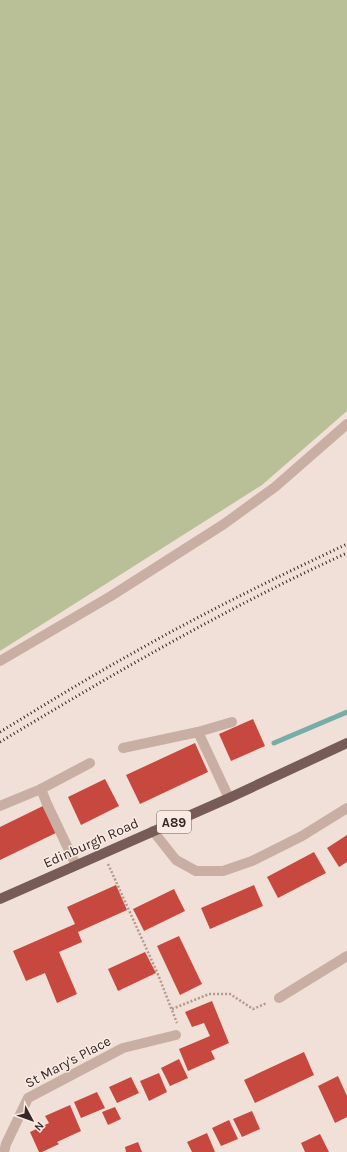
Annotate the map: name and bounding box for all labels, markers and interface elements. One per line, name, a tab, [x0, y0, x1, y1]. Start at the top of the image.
road number: A89	[157, 811, 191, 833]
street label: Edinburgh Road	[41, 814, 141, 872]
street label: St Mary's Place	[22, 1032, 114, 1092]
north arrow	[12, 1100, 52, 1140]
text: N	[32, 1119, 47, 1133]

